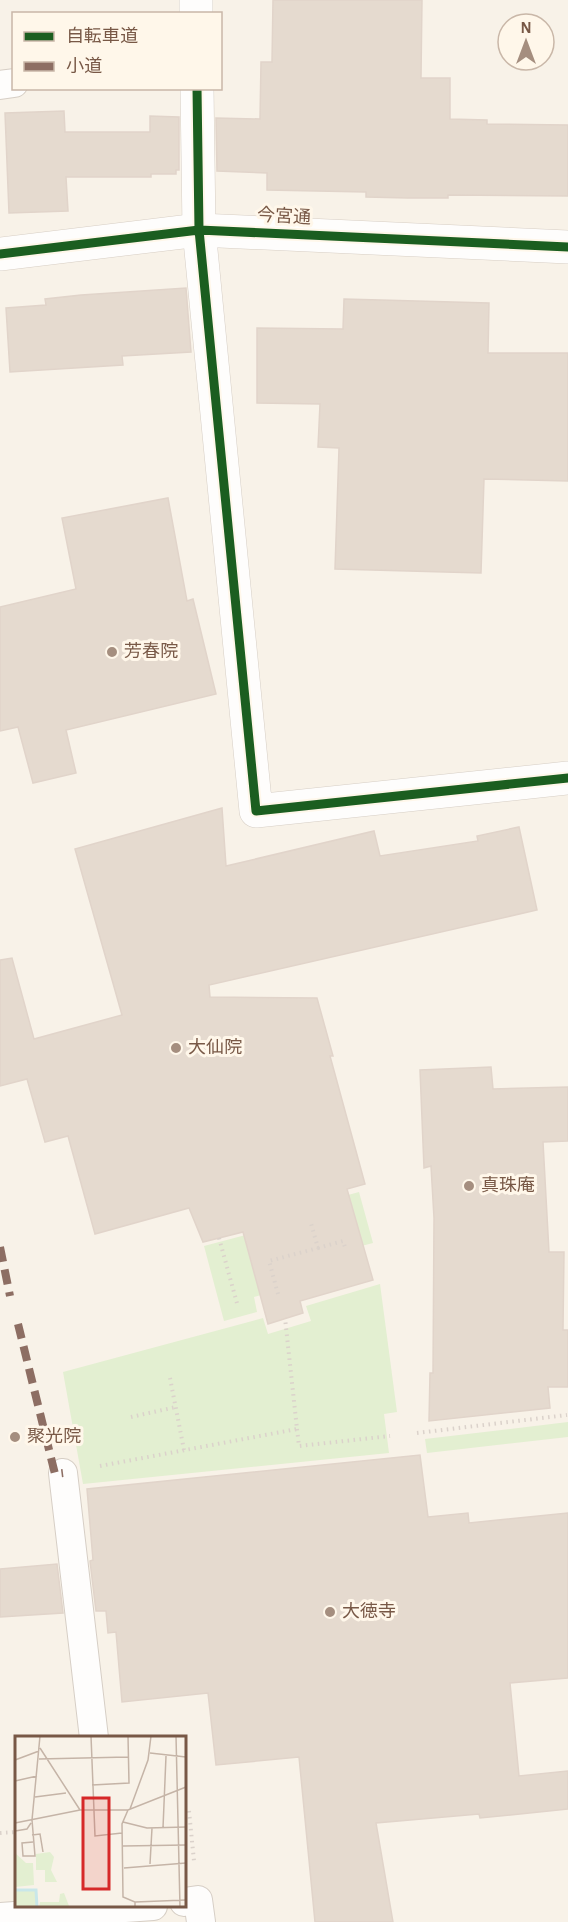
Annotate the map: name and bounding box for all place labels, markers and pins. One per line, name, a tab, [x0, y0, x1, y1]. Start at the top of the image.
place label: 芳春院	[124, 641, 178, 661]
marker: 芳春院	[105, 645, 119, 659]
place label: 大仙院	[188, 1038, 242, 1057]
marker: 大仙院	[169, 1041, 183, 1055]
place label: 真珠庵	[481, 1176, 535, 1195]
marker: 真珠庵	[462, 1179, 476, 1193]
place label: 聚光院	[27, 1427, 81, 1446]
marker: 聚光院	[8, 1430, 22, 1444]
place label: 大徳寺	[342, 1601, 396, 1621]
marker: 大徳寺	[323, 1605, 337, 1619]

